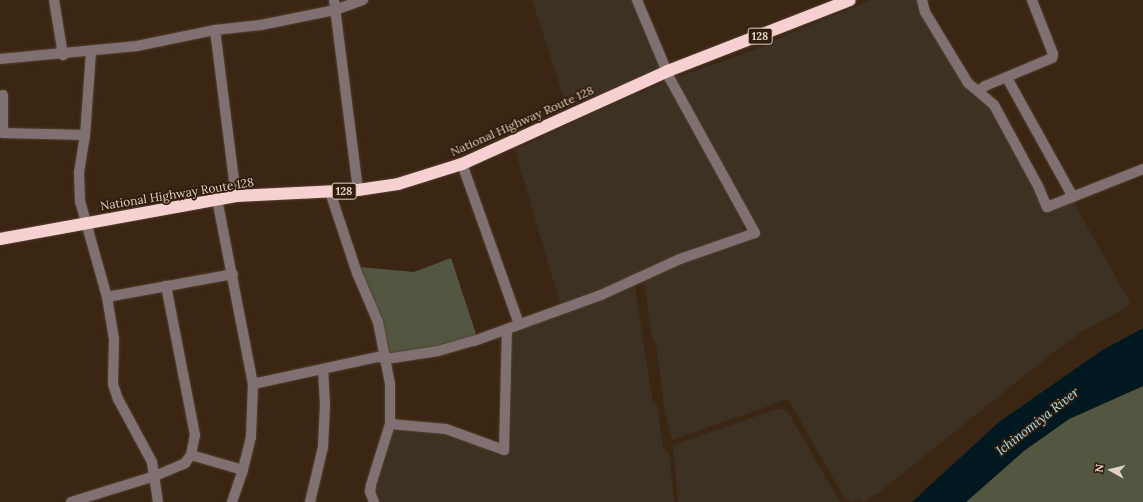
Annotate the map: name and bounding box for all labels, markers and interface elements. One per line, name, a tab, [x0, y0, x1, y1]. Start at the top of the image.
road number: 128	[747, 27, 773, 45]
street label: National Highway Route 128	[448, 83, 596, 159]
street label: National Highway Route 128	[99, 175, 255, 213]
road number: 128	[331, 182, 357, 200]
water label: Ichinomiya River	[993, 385, 1083, 459]
north arrow	[1091, 450, 1131, 490]
text: N	[1092, 463, 1107, 474]

